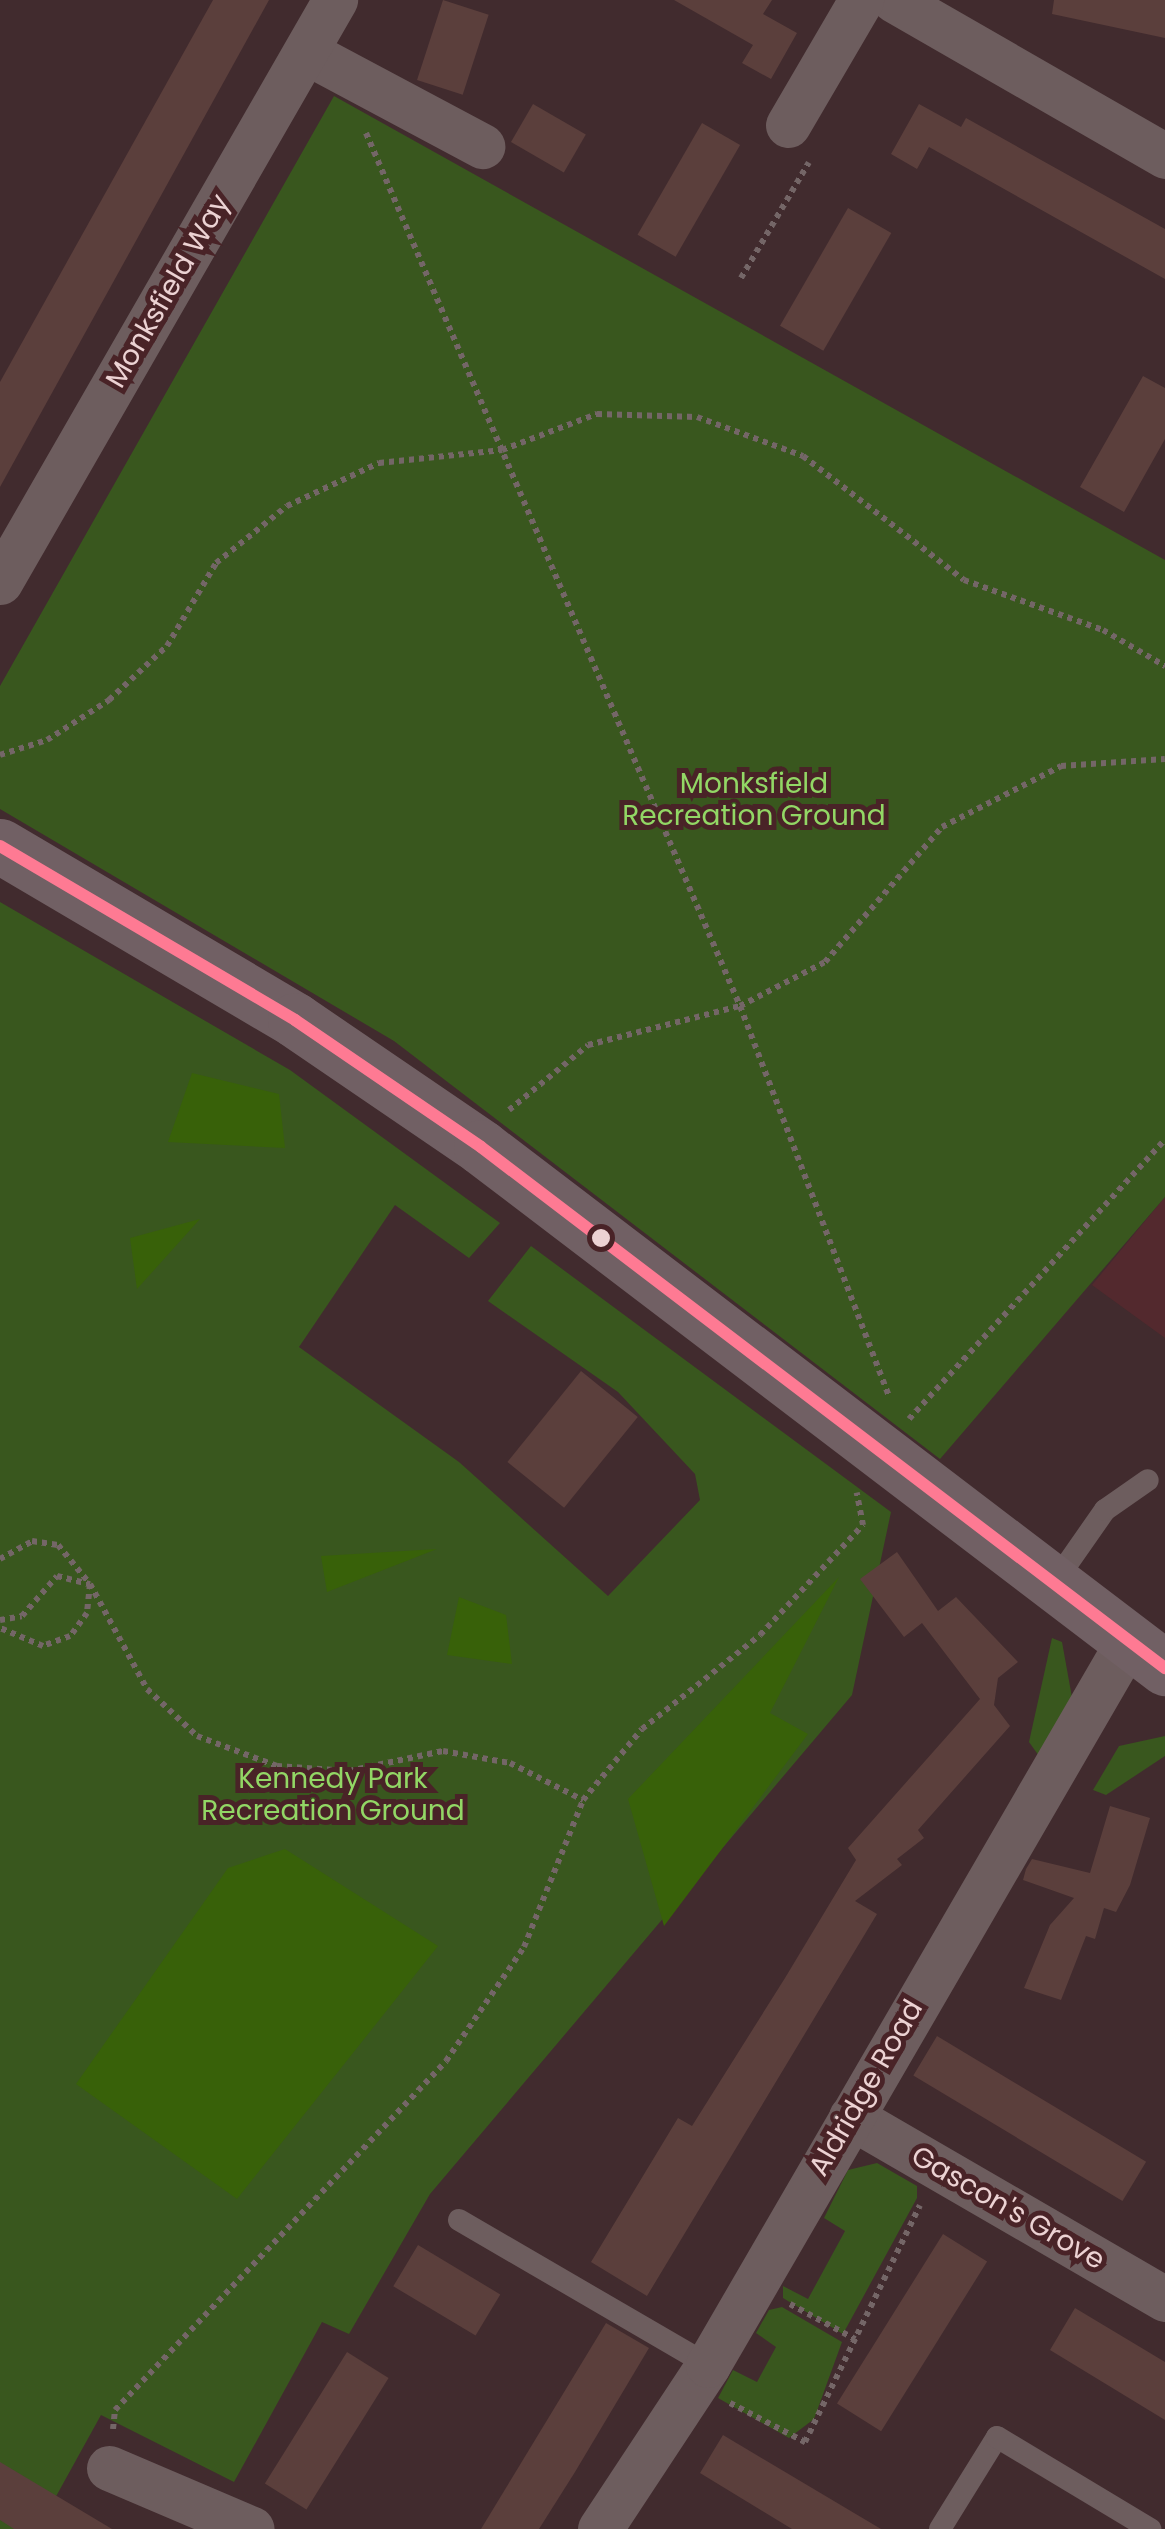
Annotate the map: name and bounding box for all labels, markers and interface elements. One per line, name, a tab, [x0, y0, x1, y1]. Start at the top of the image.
street label: Monksfield Way	[99, 188, 237, 394]
park label: Monksfield Recreation Ground	[622, 767, 886, 833]
unlabelled marker	[591, 1228, 611, 1248]
park label: Kennedy Park Recreation Ground	[201, 1762, 465, 1828]
street label: Aldridge Road	[802, 1994, 930, 2182]
street label: Gascon's Grove	[905, 2139, 1111, 2277]

